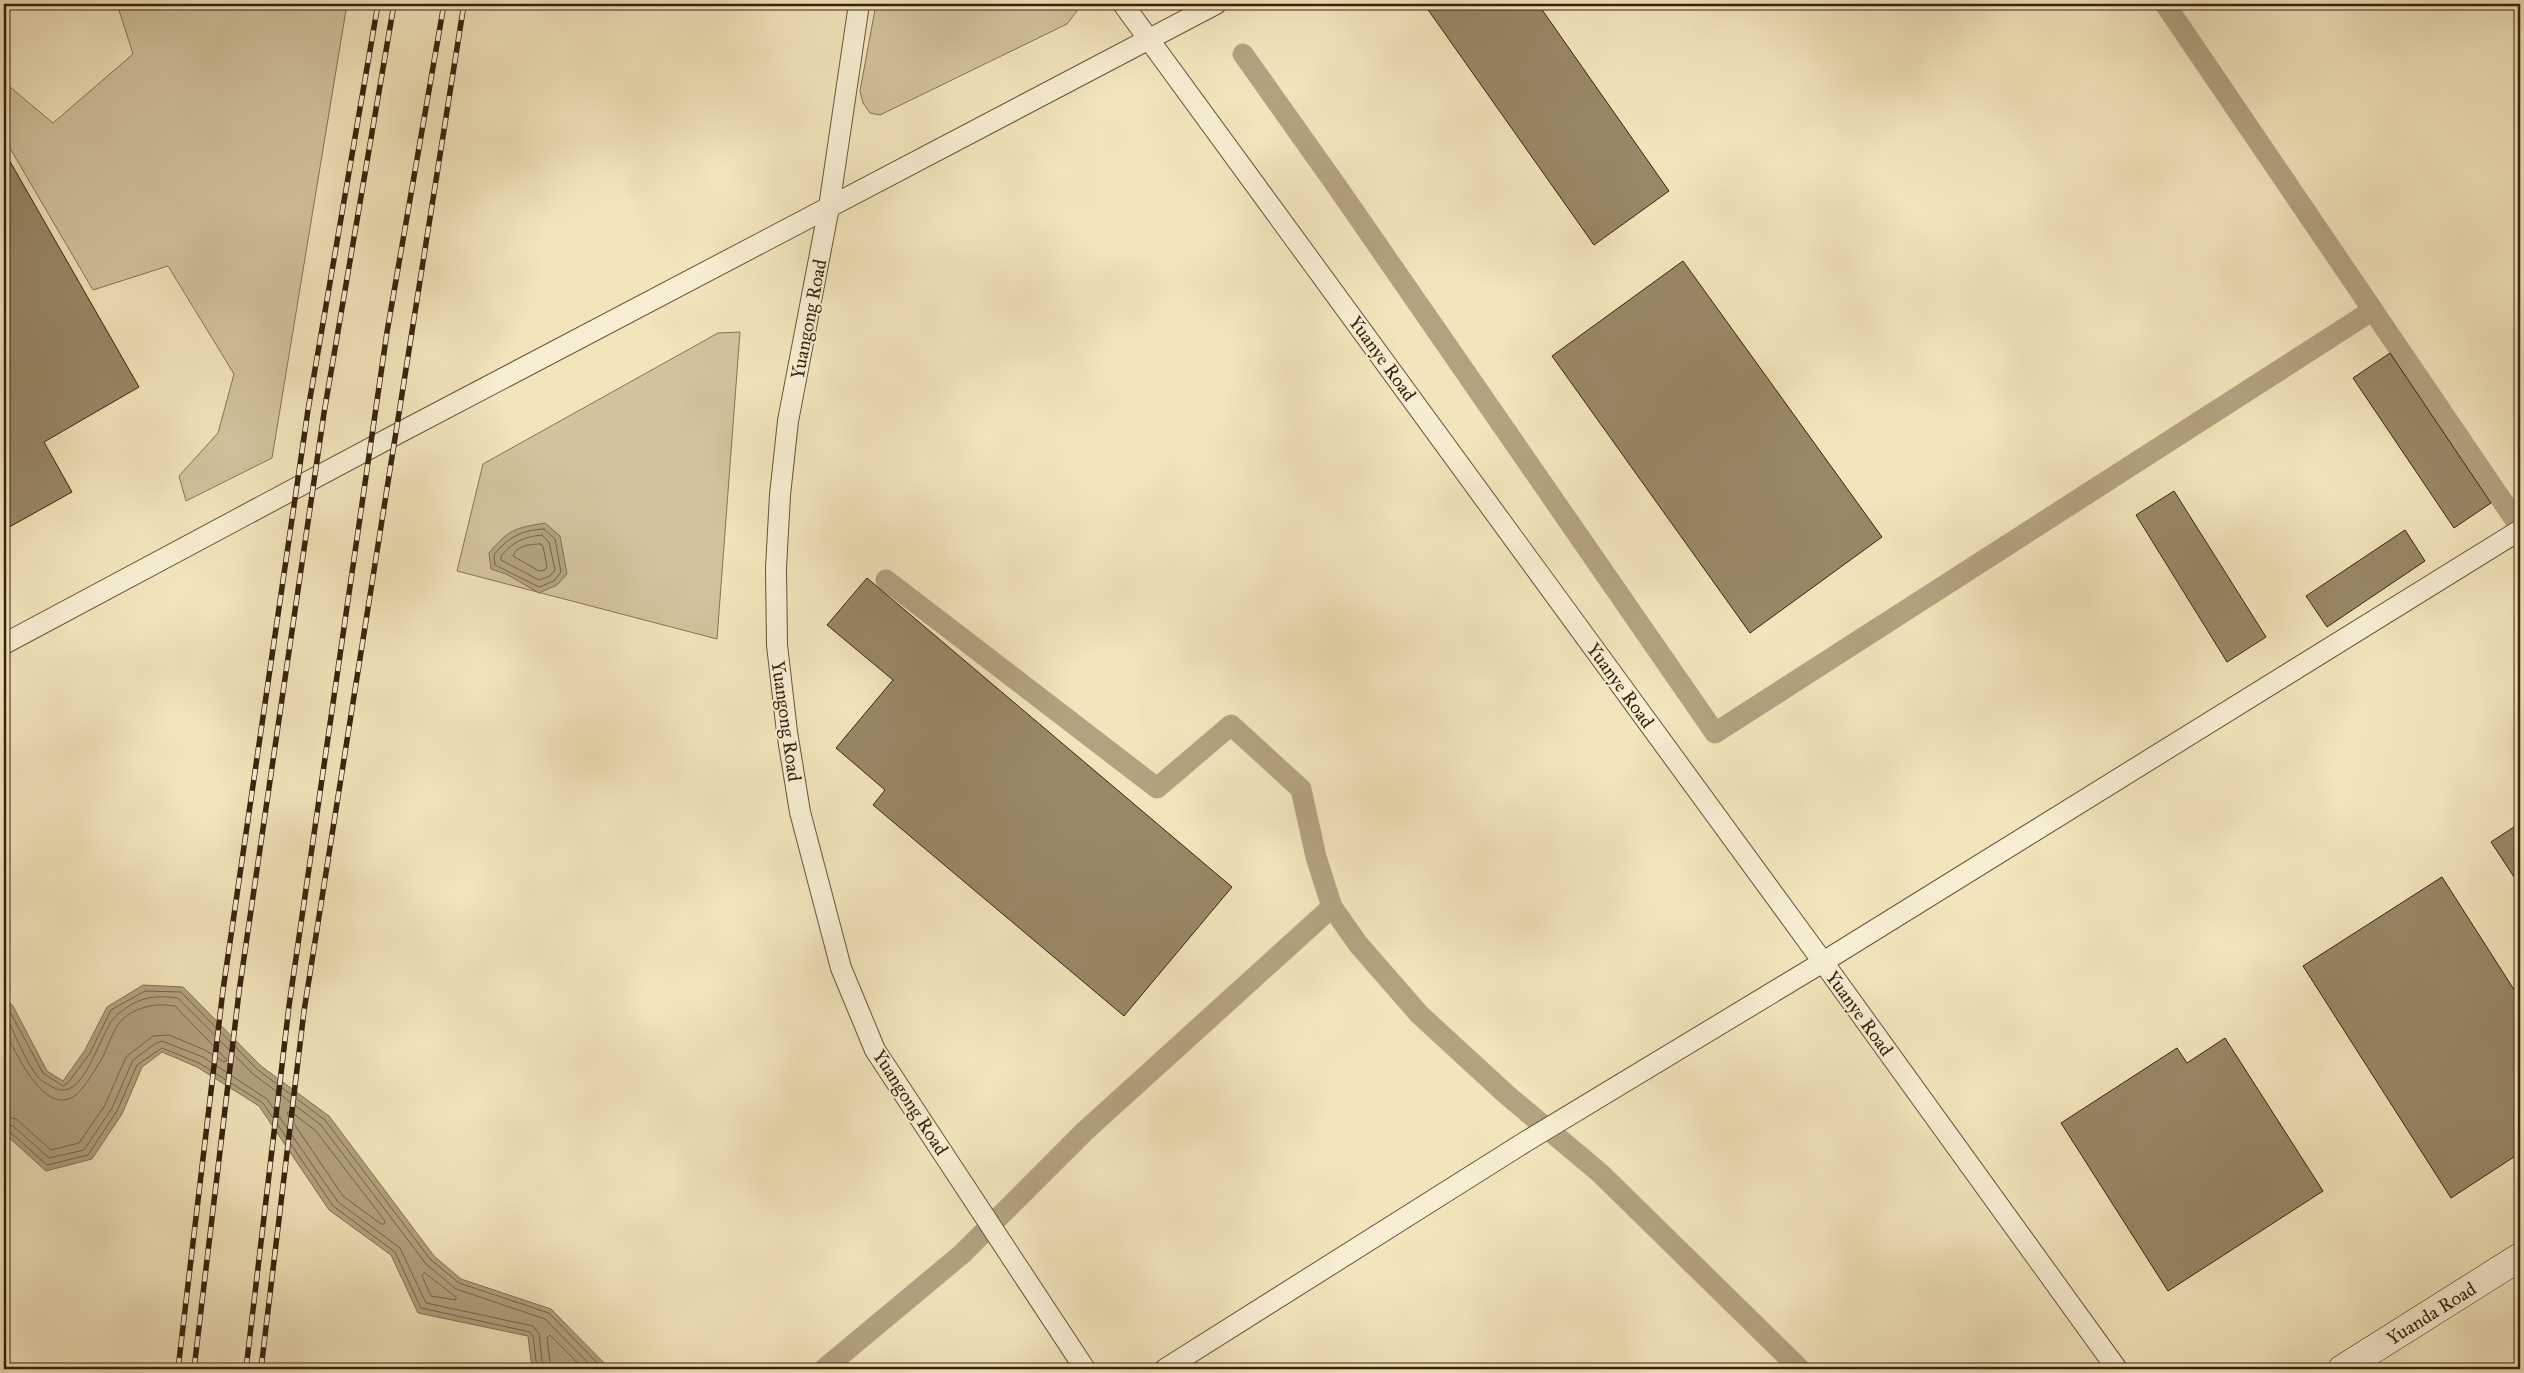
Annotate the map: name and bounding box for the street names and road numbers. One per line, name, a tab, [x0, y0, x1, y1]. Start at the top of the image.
street label: Yuangong Road	[786, 257, 832, 381]
street label: Yuanye Road	[1344, 311, 1422, 406]
street label: Yuanye Road	[1582, 638, 1660, 733]
street label: Yuangong Road	[766, 659, 806, 783]
street label: Yuanye Road	[1821, 966, 1899, 1061]
street label: Yuangong Road	[867, 1045, 954, 1160]
street label: Yuanda Road	[2382, 1277, 2481, 1350]

